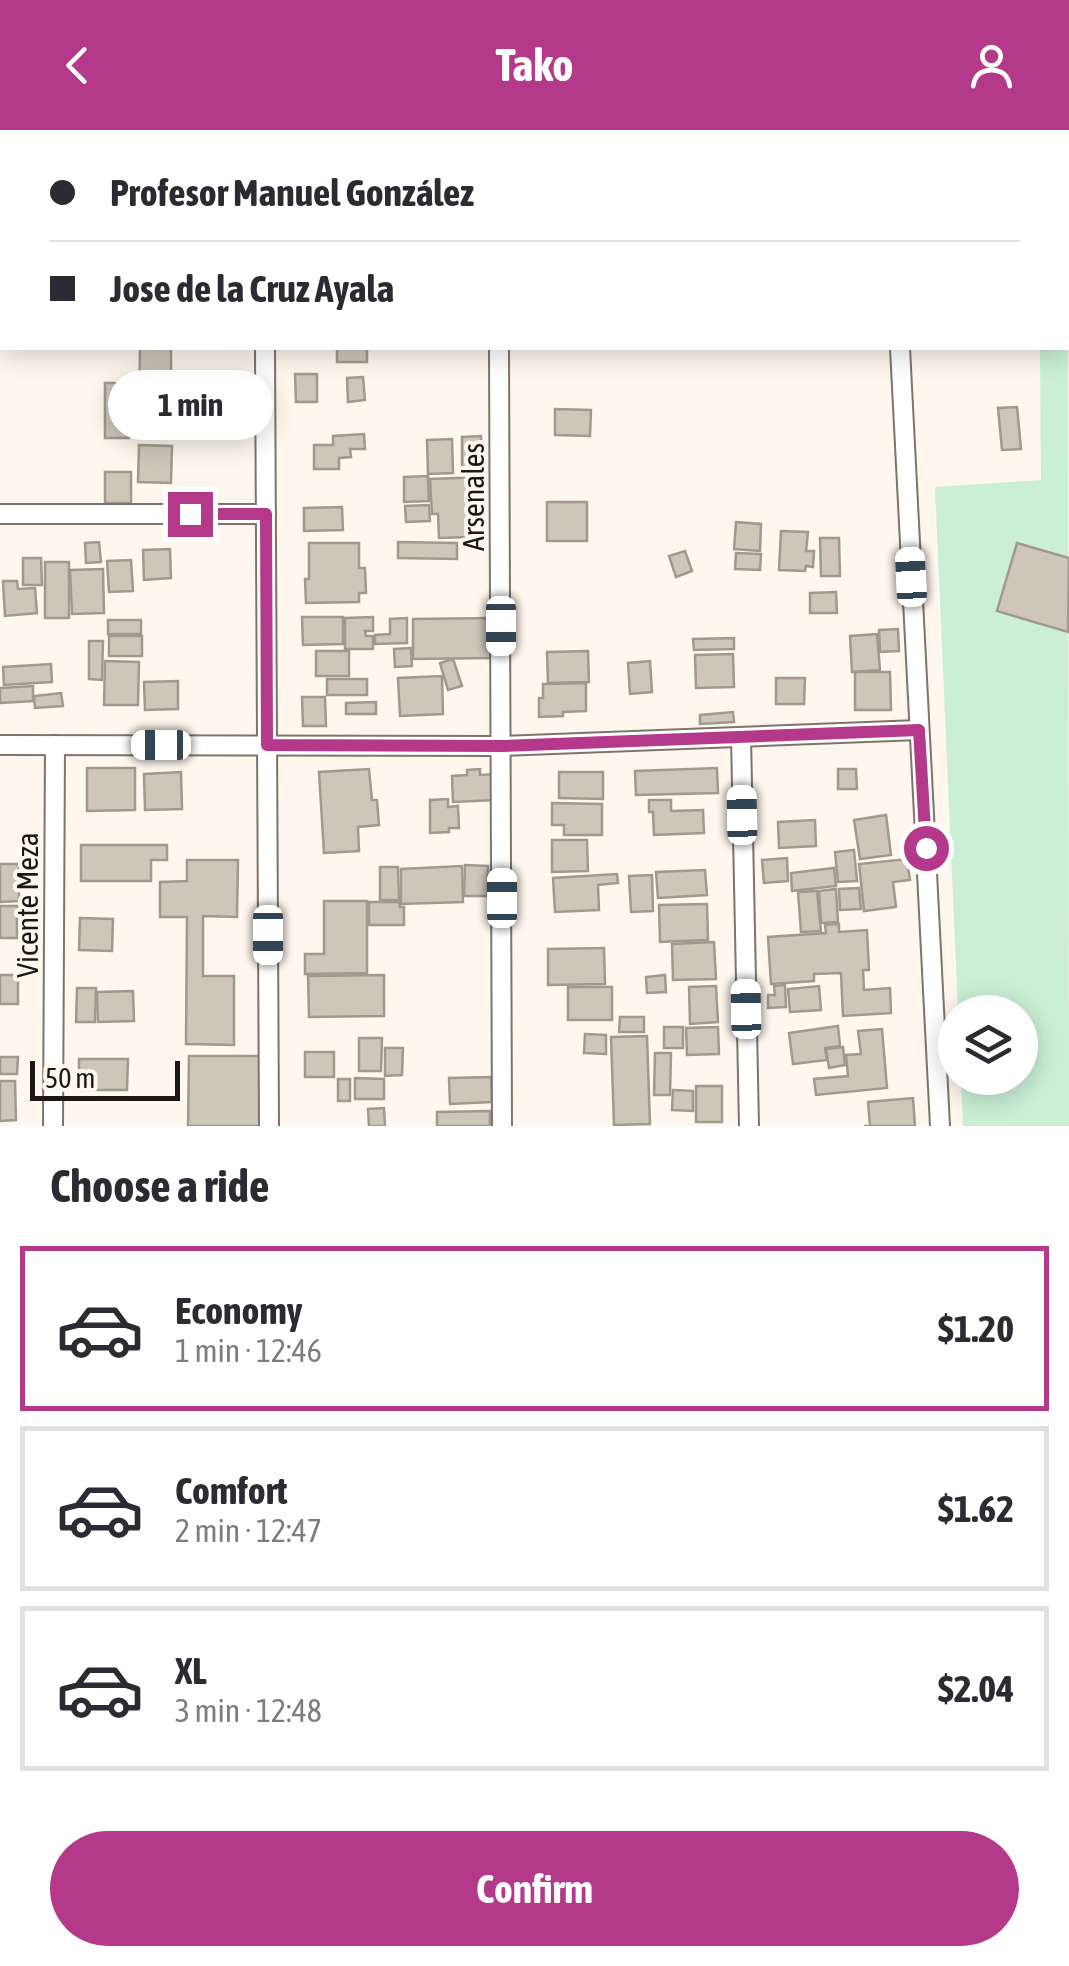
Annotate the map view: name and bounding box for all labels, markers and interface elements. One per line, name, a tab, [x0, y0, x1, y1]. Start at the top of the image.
icon: back	[50, 38, 105, 93]
icon: person	[964, 38, 1019, 93]
text: Tako	[496, 39, 573, 91]
text: Profesor Manuel González	[110, 171, 474, 214]
text: Jose de la Cruz Ayala	[110, 267, 394, 310]
callout: 1 min	[108, 369, 272, 439]
text: 1 min	[158, 386, 223, 423]
street label: Arsenales	[456, 443, 490, 551]
route end	[168, 492, 213, 537]
car	[894, 546, 928, 608]
car	[486, 596, 516, 656]
car	[131, 730, 191, 760]
car	[726, 785, 758, 845]
route start	[904, 826, 949, 871]
street label: Vicente Meza	[10, 832, 44, 978]
car	[487, 868, 517, 928]
car	[253, 905, 283, 965]
car	[730, 979, 762, 1039]
map controls	[938, 995, 1038, 1095]
button: layers	[938, 995, 1038, 1095]
scale bar	[30, 1056, 180, 1100]
text: 50 m	[45, 1062, 95, 1094]
text: Choose a ride	[50, 1160, 269, 1212]
icon: car	[55, 1284, 145, 1374]
text: Economy	[175, 1289, 302, 1332]
text: $1.20	[938, 1307, 1014, 1350]
text: 1 min · 12:46	[175, 1332, 322, 1369]
icon: car	[55, 1464, 145, 1554]
text: Comfort	[175, 1469, 287, 1512]
text: $1.62	[938, 1487, 1014, 1530]
text: 2 min · 12:47	[175, 1512, 322, 1549]
icon: car	[55, 1644, 145, 1734]
text: XL	[175, 1649, 207, 1692]
text: $2.04	[938, 1667, 1014, 1710]
text: 3 min · 12:48	[175, 1692, 322, 1729]
button: Confirm	[50, 1831, 1019, 1946]

